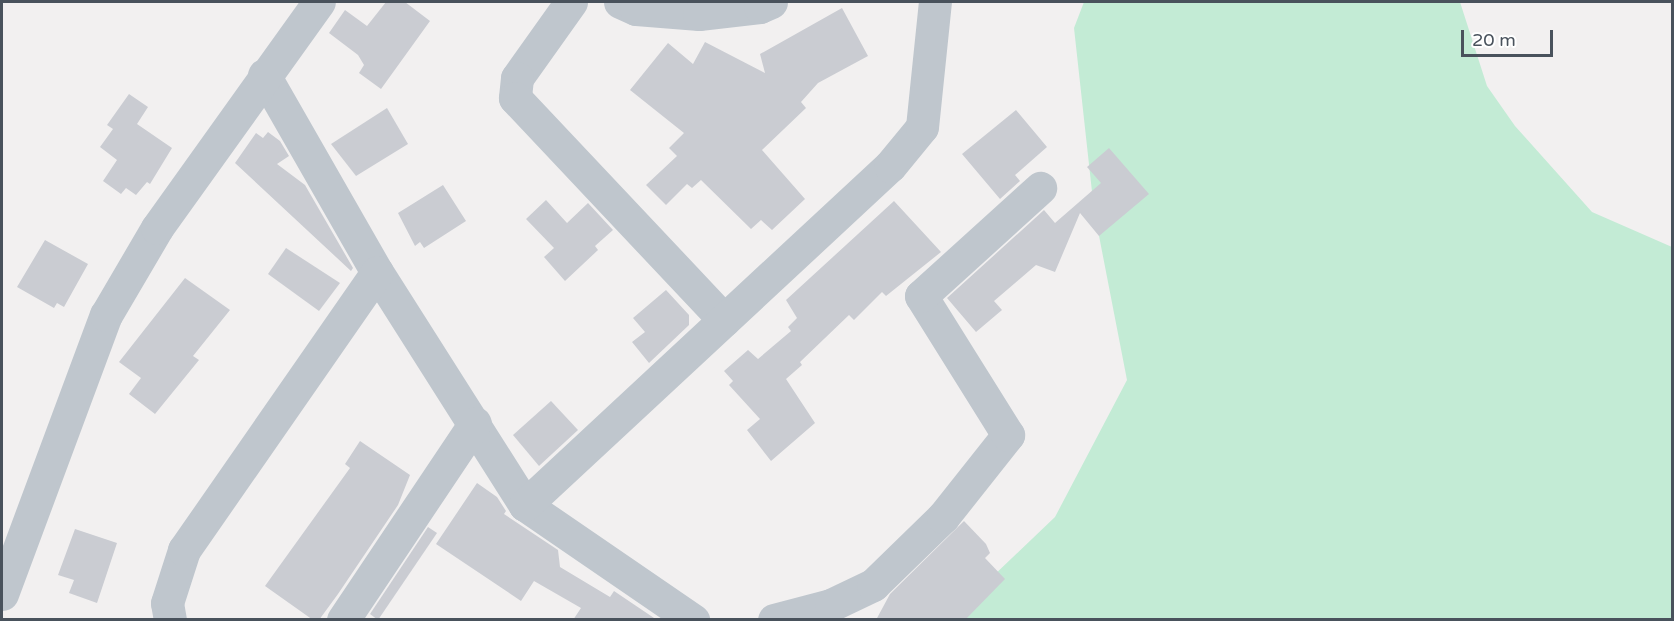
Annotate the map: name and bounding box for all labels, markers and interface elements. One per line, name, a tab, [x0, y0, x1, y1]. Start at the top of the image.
scale bar	[1464, 18, 1556, 56]
text: 20 m	[1472, 29, 1516, 51]

